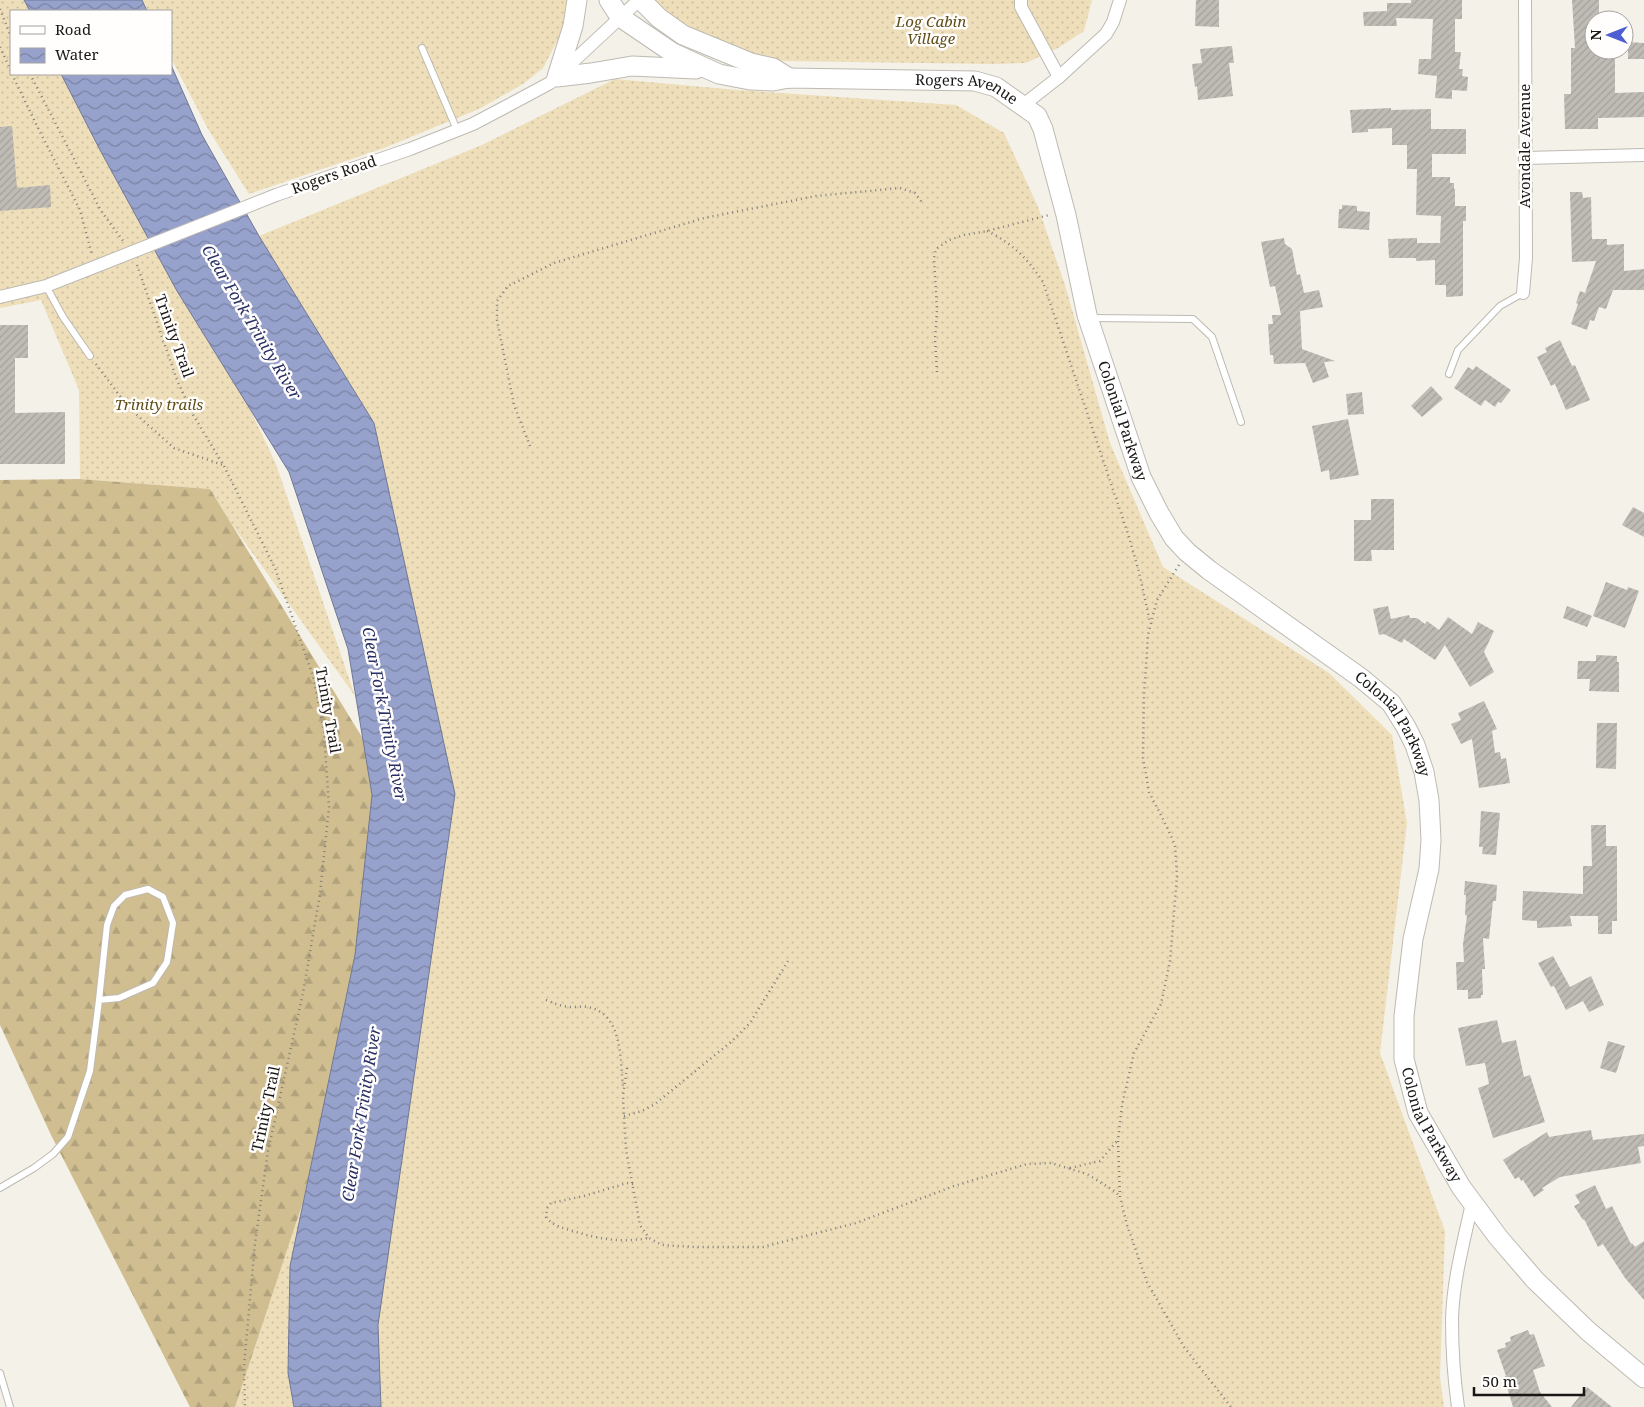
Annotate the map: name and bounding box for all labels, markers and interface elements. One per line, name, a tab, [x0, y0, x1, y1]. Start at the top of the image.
legend	[10, 10, 172, 75]
north arrow	[1584, 10, 1634, 60]
park label: Log Cabin Village	[895, 11, 966, 48]
text: Road	[55, 19, 91, 39]
text: N	[1586, 29, 1605, 41]
text: Water	[55, 44, 98, 64]
street label: Rogers Avenue	[915, 69, 1022, 108]
street label: Avondale Avenue	[1514, 84, 1534, 208]
street label: Rogers Road	[289, 150, 379, 198]
water label: Clear Fork Trinity River	[197, 240, 307, 404]
street label: Trinity Trail	[151, 291, 199, 380]
street label: Colonial Parkway	[1094, 358, 1153, 484]
park label: Trinity trails	[115, 394, 203, 414]
water label: Clear Fork Trinity River	[357, 625, 413, 803]
street label: Trinity Trail	[312, 665, 346, 755]
street label: Colonial Parkway	[1351, 666, 1436, 778]
water label: Clear Fork Trinity River	[336, 1024, 386, 1203]
street label: Trinity Trail	[246, 1064, 284, 1153]
street label: Colonial Parkway	[1398, 1065, 1467, 1186]
scale bar	[1474, 1364, 1584, 1396]
text: 50 m	[1482, 1371, 1517, 1391]

